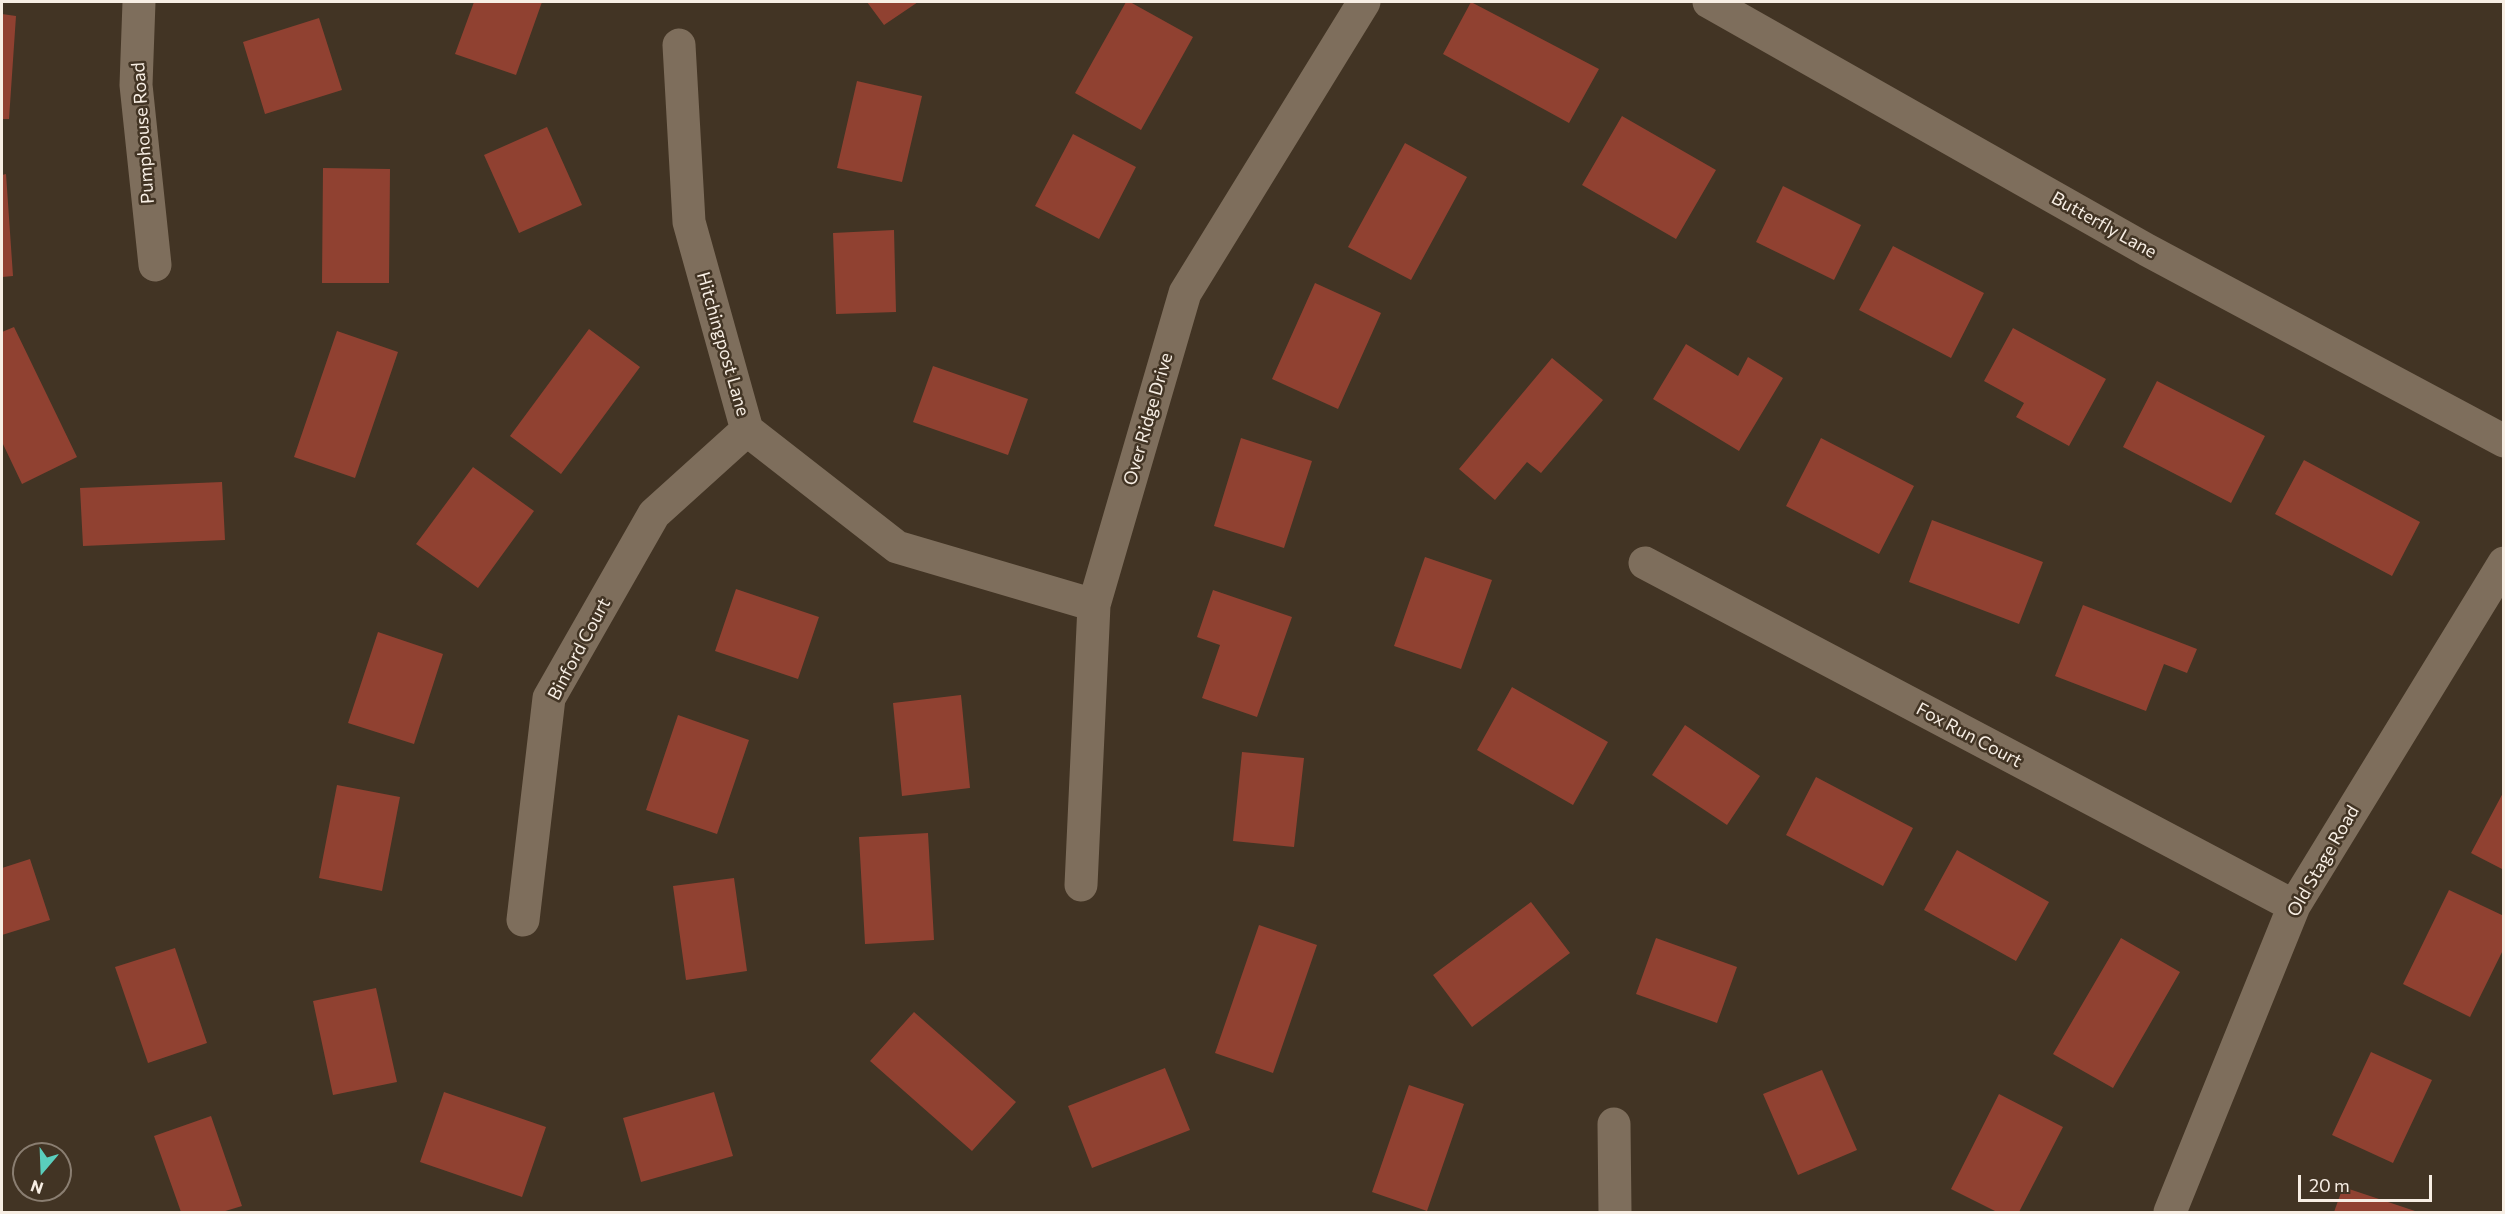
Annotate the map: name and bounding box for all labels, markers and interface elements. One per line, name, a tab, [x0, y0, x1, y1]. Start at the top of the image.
street label: Pumphouse Road	[127, 61, 159, 205]
street label: Butterfly Lane	[2048, 187, 2160, 263]
street label: Hitchingpost Lane	[692, 269, 754, 419]
street label: Over Ridge Drive	[1119, 350, 1177, 488]
street label: Binford Court	[543, 594, 615, 704]
street label: Fox Run Court	[1912, 698, 2026, 772]
street label: Old Stage Road	[2282, 802, 2364, 920]
north arrow	[12, 1142, 72, 1202]
scale bar	[2301, 1163, 2434, 1201]
text: 20 m	[2309, 1174, 2350, 1196]
text: N	[28, 1177, 45, 1199]

